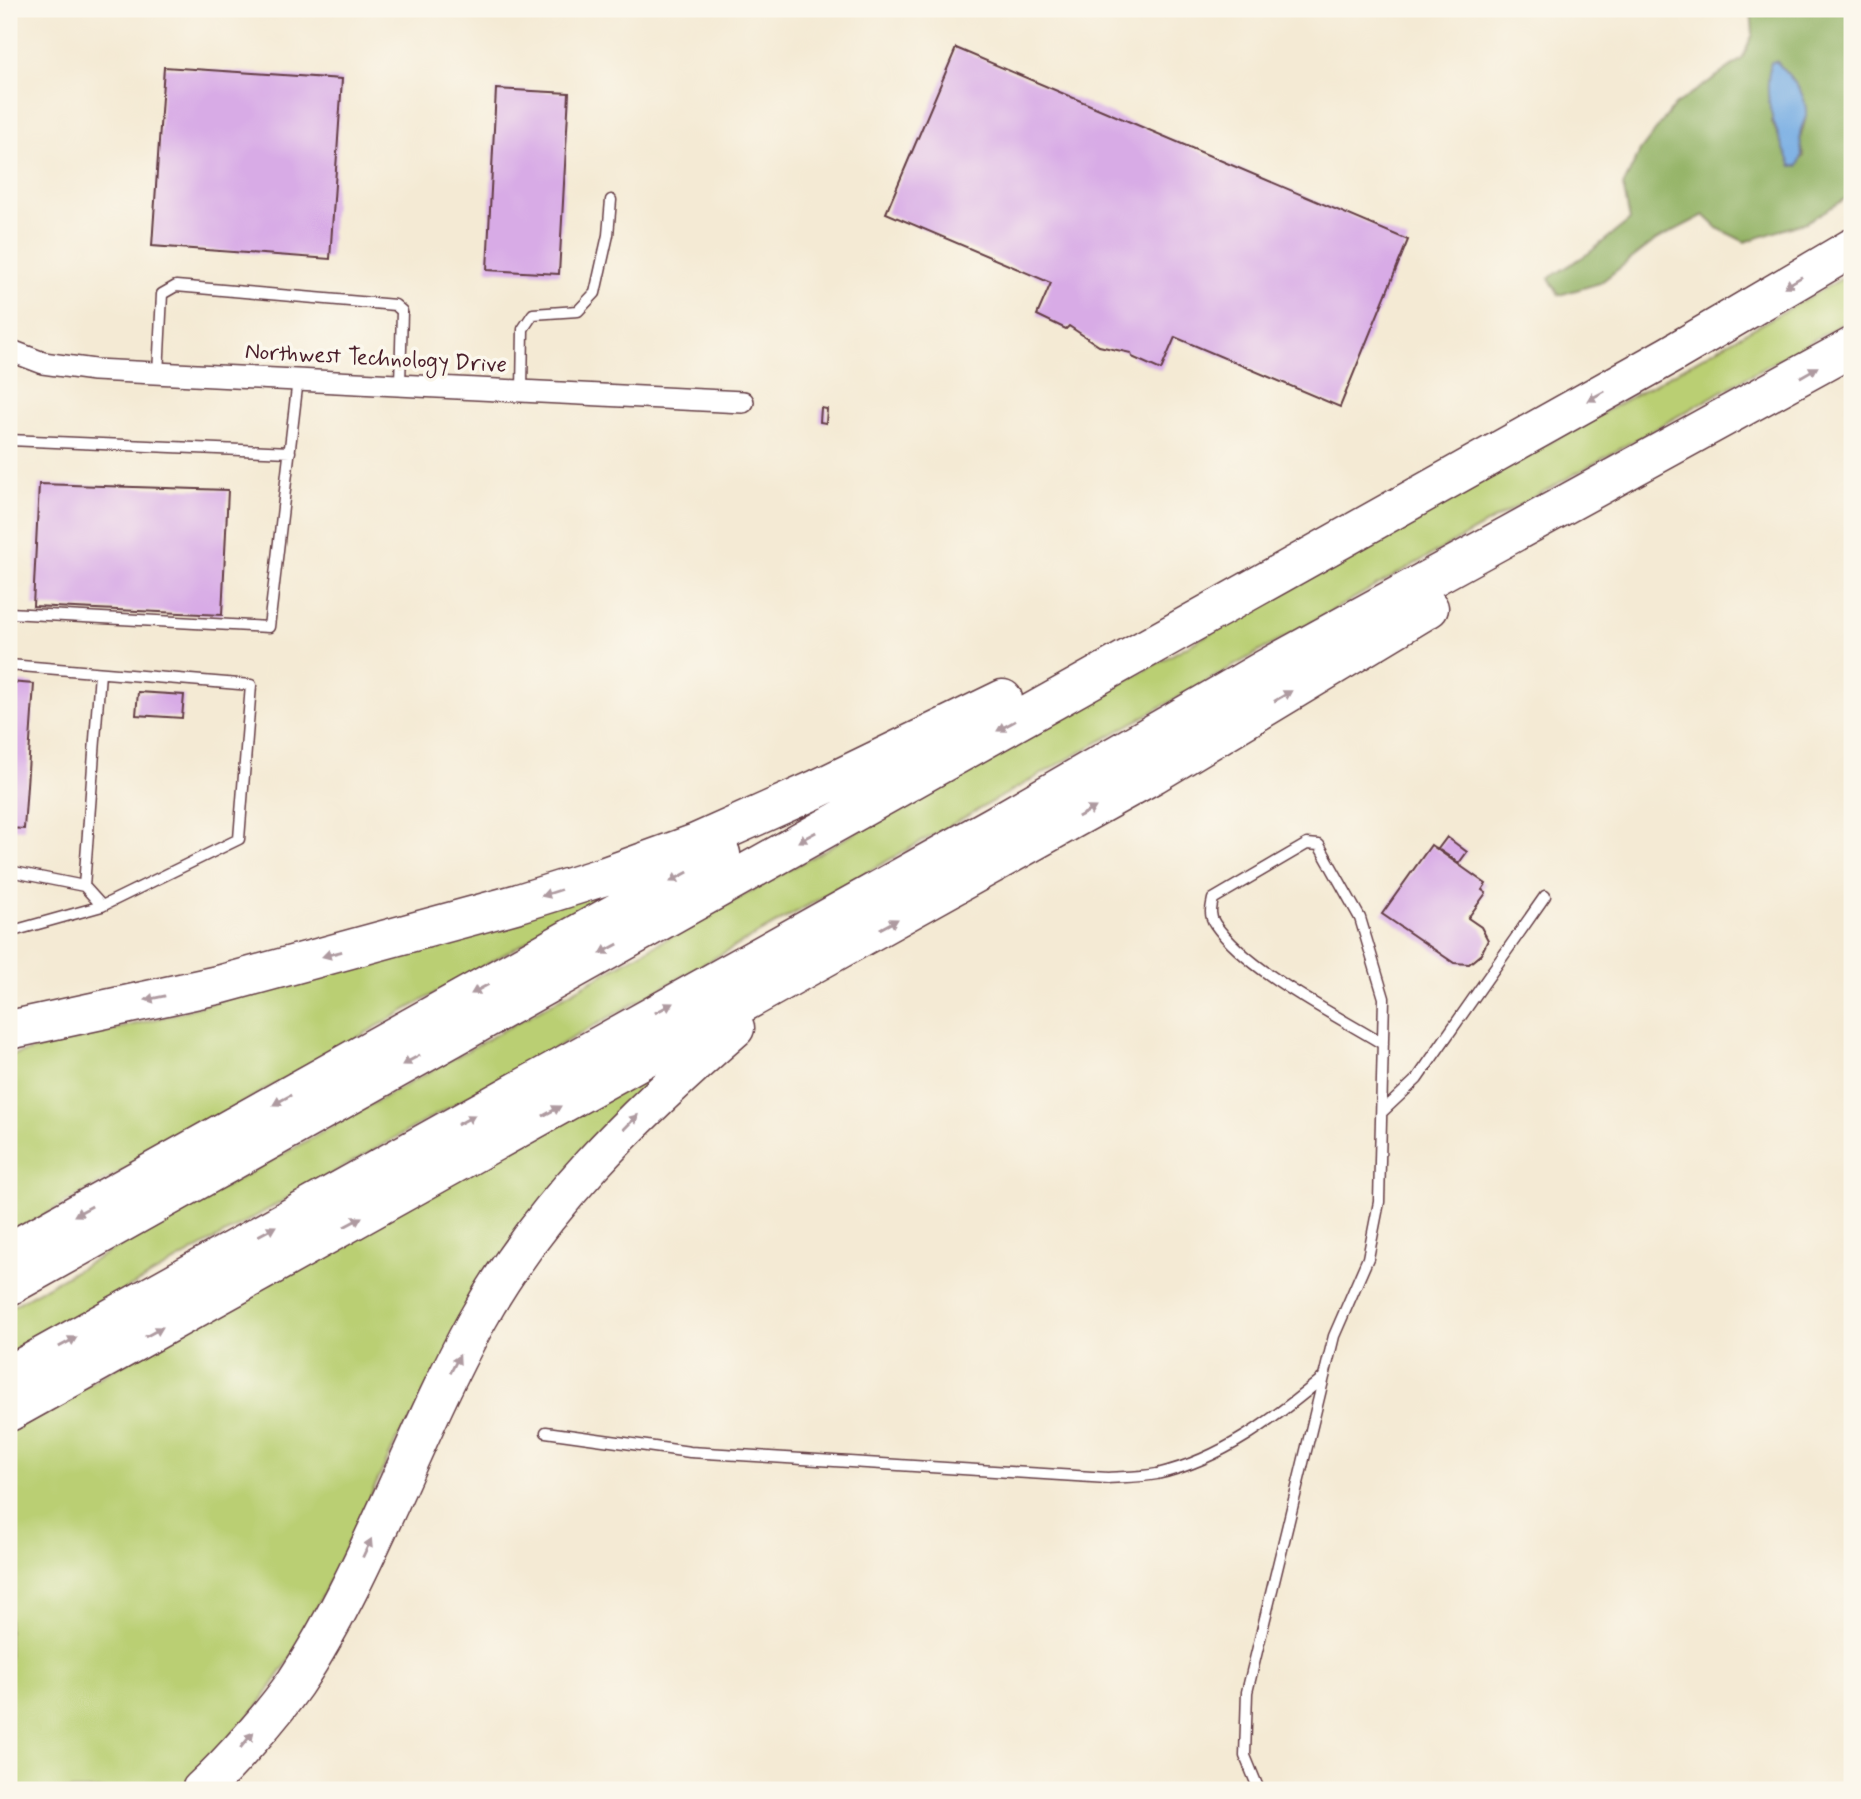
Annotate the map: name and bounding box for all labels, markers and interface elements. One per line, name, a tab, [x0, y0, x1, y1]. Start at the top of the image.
one-way arrow	[1784, 276, 1803, 289]
street label: Northwest Technology Drive	[244, 337, 508, 383]
one-way arrow	[1800, 366, 1819, 378]
one-way arrow	[1587, 390, 1606, 402]
one-way arrow	[1273, 690, 1292, 703]
one-way arrow	[996, 720, 1015, 732]
one-way arrow	[1077, 806, 1097, 818]
one-way arrow	[798, 831, 817, 843]
one-way arrow	[669, 871, 688, 883]
one-way arrow	[540, 888, 561, 899]
one-way arrow	[879, 918, 898, 930]
one-way arrow	[599, 943, 619, 955]
one-way arrow	[321, 949, 343, 960]
one-way arrow	[471, 983, 490, 995]
one-way arrow	[144, 993, 166, 1004]
one-way arrow	[654, 1002, 674, 1014]
one-way arrow	[401, 1054, 420, 1066]
one-way arrow	[272, 1094, 292, 1106]
one-way arrow	[542, 1105, 562, 1117]
one-way arrow	[456, 1114, 475, 1126]
one-way arrow	[623, 1114, 640, 1131]
one-way arrow	[74, 1205, 93, 1217]
one-way arrow	[344, 1216, 363, 1228]
one-way arrow	[257, 1225, 277, 1237]
one-way arrow	[145, 1326, 164, 1338]
one-way arrow	[59, 1336, 79, 1348]
one-way arrow	[449, 1354, 460, 1374]
one-way arrow	[361, 1538, 373, 1558]
one-way arrow	[239, 1731, 254, 1748]

